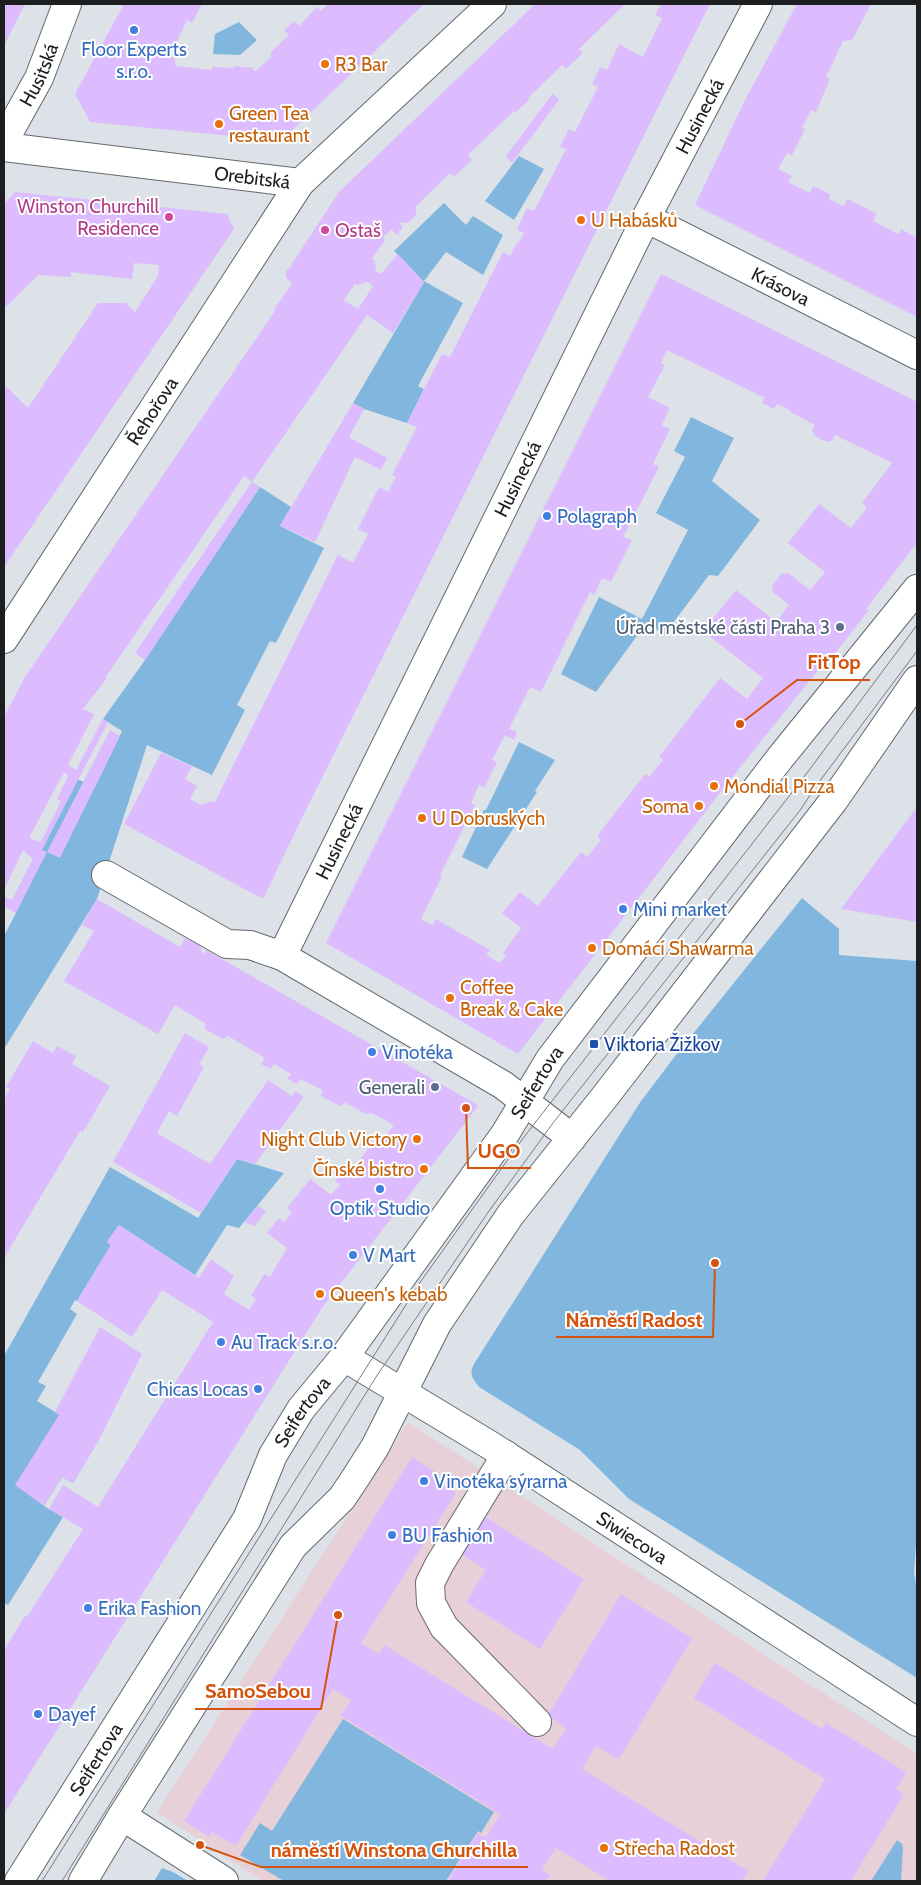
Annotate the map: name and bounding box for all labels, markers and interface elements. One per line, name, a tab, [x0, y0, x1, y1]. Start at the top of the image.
marker: Floor Experts s.r.o.	[128, 24, 140, 36]
place label: Floor Experts s.r.o.	[81, 38, 187, 83]
street label: Husitská	[14, 40, 63, 110]
place label: R3 Bar	[335, 53, 387, 76]
marker: R3 Bar	[319, 58, 331, 70]
street label: Husinecká	[670, 75, 728, 158]
place label: Green Tea restaurant	[229, 102, 310, 147]
marker: Green Tea restaurant	[213, 118, 225, 130]
street label: Orebitská	[213, 161, 291, 193]
place label: Winston Churchill Residence	[17, 195, 160, 240]
place label: U Habásků	[591, 209, 677, 232]
marker: Winston Churchill Residence	[163, 211, 175, 223]
marker: U Habásků	[575, 214, 587, 226]
place label: Ostaš	[335, 219, 381, 242]
marker: Ostaš	[319, 224, 331, 236]
street label: Krásova	[748, 262, 814, 310]
street label: Řehořova	[121, 372, 183, 449]
street label: Husinecká	[489, 437, 546, 521]
place label: Polagraph	[557, 505, 637, 528]
marker: Polagraph	[541, 510, 553, 522]
place label: Úřad městské části Praha 3	[616, 615, 830, 639]
marker: Úřad městské části Praha 3	[834, 621, 846, 633]
callout: FitTop	[797, 645, 870, 680]
text: FitTop	[807, 650, 861, 674]
place label: Mondial Pizza	[724, 775, 835, 798]
marker: Mondial Pizza	[708, 780, 720, 792]
place label: Soma	[642, 795, 689, 818]
street label: Husinecká	[310, 800, 367, 883]
marker: Soma	[693, 800, 705, 812]
place label: U Dobruských	[432, 807, 545, 830]
marker: U Dobruských	[416, 812, 428, 824]
place label: Mini market	[633, 898, 728, 921]
marker: Mini market	[617, 903, 629, 915]
place label: Domácí Shawarma	[602, 937, 754, 960]
marker: Domácí Shawarma	[586, 942, 598, 954]
place label: Coffee Break & Cake	[460, 976, 563, 1021]
marker: Coffee Break & Cake	[444, 992, 456, 1004]
place label: Viktoria Žižkov	[604, 1032, 721, 1056]
marker: Viktoria Žižkov	[588, 1038, 600, 1050]
place label: Vinotéka	[382, 1041, 453, 1064]
street label: Seifertova	[505, 1041, 568, 1123]
marker: Vinotéka	[366, 1046, 378, 1058]
place label: Generali	[359, 1076, 425, 1099]
marker: Generali	[429, 1081, 441, 1093]
place label: Night Club Victory	[261, 1128, 407, 1151]
marker: Night Club Victory	[411, 1133, 423, 1145]
callout: UGO	[468, 1133, 531, 1168]
text: UGO	[478, 1139, 520, 1163]
place label: Čínské bistro	[313, 1157, 414, 1181]
marker: Čínské bistro	[418, 1163, 430, 1175]
marker: Optik Studio	[374, 1183, 386, 1195]
place label: Optik Studio	[330, 1197, 430, 1220]
place label: V Mart	[363, 1244, 416, 1267]
marker: V Mart	[347, 1249, 359, 1261]
place label: Queen's kebab	[330, 1283, 447, 1306]
marker: Queen's kebab	[314, 1288, 326, 1300]
callout: Náměstí Radost	[556, 1302, 713, 1337]
text: Náměstí Radost	[566, 1308, 702, 1332]
place label: Au Track s.r.o.	[231, 1331, 337, 1354]
marker: Au Track s.r.o.	[215, 1336, 227, 1348]
street label: Seifertova	[269, 1372, 335, 1451]
place label: Chicas Locas	[147, 1378, 248, 1401]
marker: Chicas Locas	[252, 1383, 264, 1395]
place label: Vinotéka sýrarna	[434, 1470, 567, 1493]
marker: Vinotéka sýrarna	[418, 1475, 430, 1487]
street label: Siwiecova	[593, 1506, 672, 1569]
place label: BU Fashion	[402, 1524, 493, 1547]
marker: BU Fashion	[386, 1529, 398, 1541]
place label: Erika Fashion	[98, 1597, 201, 1620]
marker: Erika Fashion	[82, 1602, 94, 1614]
callout: SamoSebou	[195, 1674, 321, 1709]
text: SamoSebou	[205, 1679, 311, 1703]
place label: Dayef	[48, 1703, 97, 1726]
marker: Dayef	[32, 1708, 44, 1720]
street label: Seifertova	[64, 1718, 127, 1800]
callout: náměstí Winstona Churchilla	[261, 1832, 528, 1867]
place label: Střecha Radost	[614, 1837, 736, 1860]
text: náměstí Winstona Churchilla	[271, 1838, 517, 1862]
marker: Střecha Radost	[598, 1842, 610, 1854]

